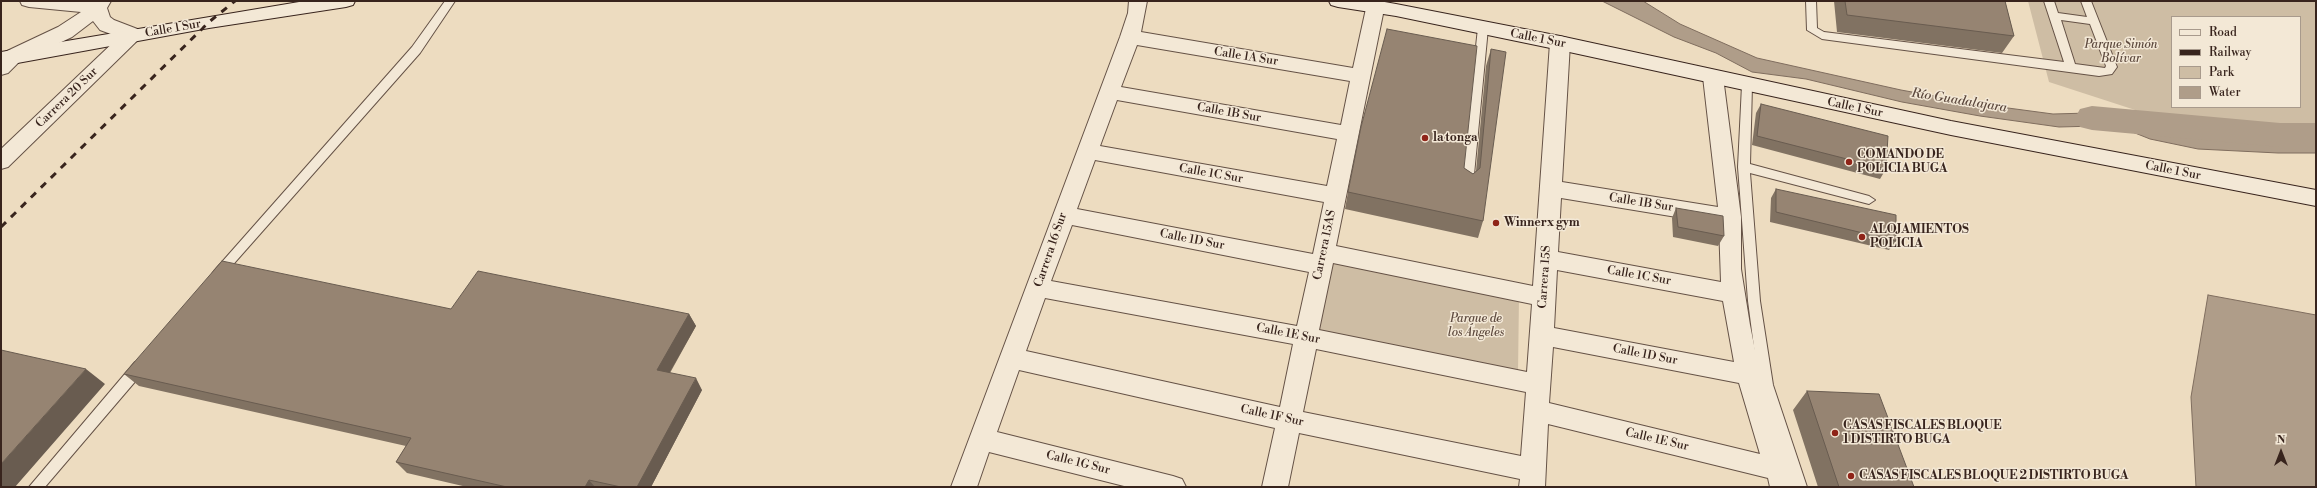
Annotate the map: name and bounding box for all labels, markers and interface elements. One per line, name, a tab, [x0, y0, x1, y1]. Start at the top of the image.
legend	[2171, 16, 2301, 108]
street label: Calle 1 Sur	[144, 17, 202, 41]
text: Road	[2209, 25, 2237, 40]
street label: Calle 1 Sur	[1509, 27, 1567, 51]
park label: Parque Simón Bolívar	[2085, 38, 2157, 66]
street label: Calle 1A Sur	[1213, 45, 1279, 69]
text: Railway	[2209, 45, 2251, 60]
street label: Carrera 20 Sur	[33, 65, 101, 131]
text: Park	[2209, 65, 2234, 80]
text: Water	[2209, 85, 2241, 100]
water label: Río Guadalajara	[1910, 86, 2008, 116]
street label: Calle 1 Sur	[1826, 95, 1884, 121]
street label: Calle 1B Sur	[1196, 100, 1262, 126]
place label: la tonga	[1433, 131, 1478, 145]
marker: la tonga	[1420, 133, 1430, 143]
place label: COMANDO DE POLICIA BUGA	[1857, 148, 1947, 176]
marker: COMANDO DE POLICIA BUGA	[1844, 157, 1854, 167]
street label: Calle 1 Sur	[2144, 159, 2202, 183]
street label: Calle 1C Sur	[1178, 161, 1244, 187]
street label: Calle 1B Sur	[1608, 191, 1674, 215]
street label: Carrera 15AS	[1311, 209, 1339, 281]
street label: Carrera 16 Sur	[1032, 211, 1070, 289]
place label: Winnerx gym	[1504, 216, 1580, 230]
marker: Winnerx gym	[1491, 218, 1501, 228]
place label: ALOJAMIENTOS POLICIA	[1870, 223, 1969, 251]
street label: Calle 1D Sur	[1158, 227, 1226, 253]
marker: ALOJAMIENTOS POLICIA	[1857, 232, 1867, 242]
street label: Carrera 15S	[1536, 245, 1554, 309]
street label: Calle 1C Sur	[1606, 263, 1672, 289]
park label: Parque de los Ángeles	[1448, 312, 1504, 340]
street label: Calle 1E Sur	[1255, 321, 1321, 347]
street label: Calle 1D Sur	[1611, 342, 1679, 368]
street label: Calle 1F Sur	[1239, 402, 1305, 430]
place label: CASAS FISCALES BLOQUE 1 DISTIRTO BUGA	[1843, 419, 2001, 447]
street label: Calle 1E Sur	[1624, 426, 1690, 454]
marker: CASAS FISCALES BLOQUE 1 DISTIRTO BUGA	[1830, 428, 1840, 438]
north arrow	[2261, 432, 2301, 472]
text: N	[2277, 433, 2285, 447]
street label: Calle 1G Sur	[1045, 448, 1111, 478]
place label: CASAS FISCALES BLOQUE 2 DISTIRTO BUGA	[1859, 469, 2128, 483]
marker: CASAS FISCALES BLOQUE 2 DISTIRTO BUGA	[1846, 471, 1856, 481]

